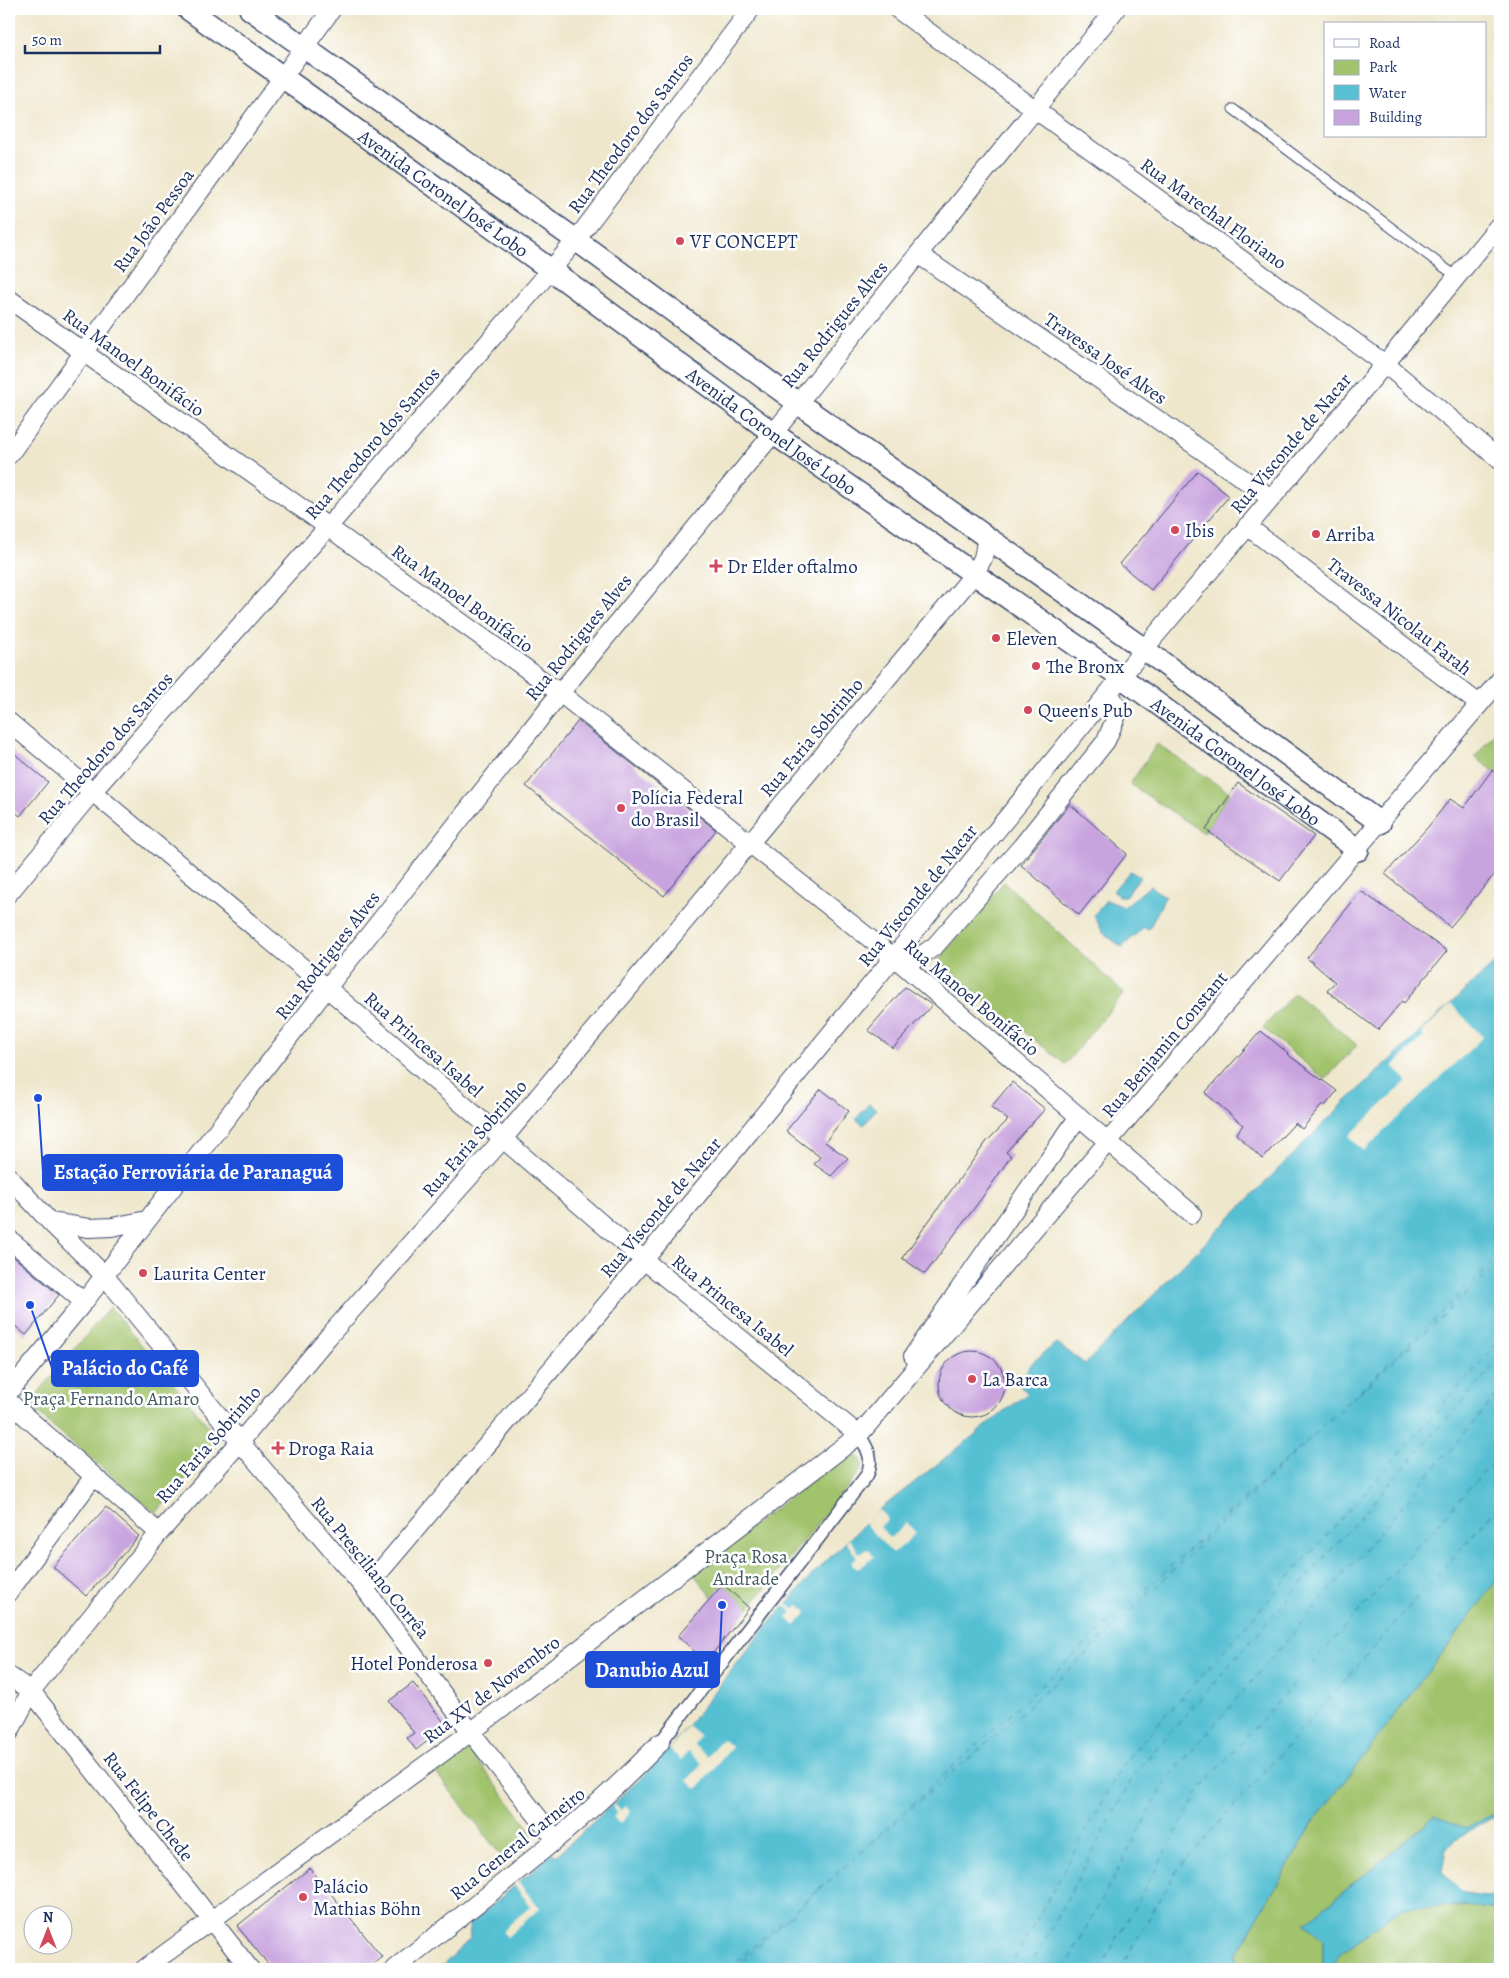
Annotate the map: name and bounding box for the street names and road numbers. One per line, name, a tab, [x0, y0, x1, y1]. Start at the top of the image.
street label: Rua Theodoro dos Santos	[562, 48, 700, 219]
street label: Avenida Coronel José Lobo	[352, 123, 534, 264]
street label: Rua Marechal Floriano	[1135, 152, 1292, 276]
street label: Rua João Pessoa	[107, 163, 200, 278]
street label: Rua Rodrigues Alves	[775, 256, 894, 394]
street label: Rua Manoel Bonifácio	[57, 302, 210, 423]
street label: Travessa José Alves	[1039, 307, 1172, 411]
street label: Avenida Coronel José Lobo	[680, 361, 861, 502]
street label: Rua Theodoro dos Santos	[299, 362, 446, 525]
street label: Rua Visconde de Nacar	[1224, 368, 1357, 520]
street label: Rua Manoel Bonifácio	[386, 538, 539, 659]
street label: Travessa Nicolau Farah	[1321, 552, 1477, 682]
street label: Rua Rodrigues Alves	[519, 569, 638, 707]
street label: Rua Theodoro dos Santos	[32, 667, 179, 830]
street label: Rua Faria Sobrinho	[754, 672, 869, 803]
street label: Avenida Coronel José Lobo	[1145, 691, 1326, 832]
street label: Rua Visconde de Nacar	[852, 819, 983, 972]
street label: Rua Rodrigues Alves	[269, 886, 386, 1025]
street label: Rua Manoel Bonifácio	[898, 933, 1045, 1062]
street label: Rua Benjamin Constant	[1096, 966, 1234, 1123]
street label: Rua Princesa Isabel	[358, 986, 489, 1104]
street label: Rua Faria Sobrinho	[416, 1074, 533, 1203]
street label: Rua Visconde de Nacar	[594, 1132, 727, 1284]
street label: Rua Princesa Isabel	[666, 1249, 799, 1363]
street label: Rua Faria Sobrinho	[150, 1380, 267, 1509]
street label: Rua Presciliano Corrêa	[305, 1491, 436, 1644]
street label: Rua XV de Novembro	[418, 1630, 565, 1750]
street label: Rua Felipe Chede	[97, 1746, 199, 1867]
street label: Rua General Carneiro	[445, 1781, 591, 1906]

